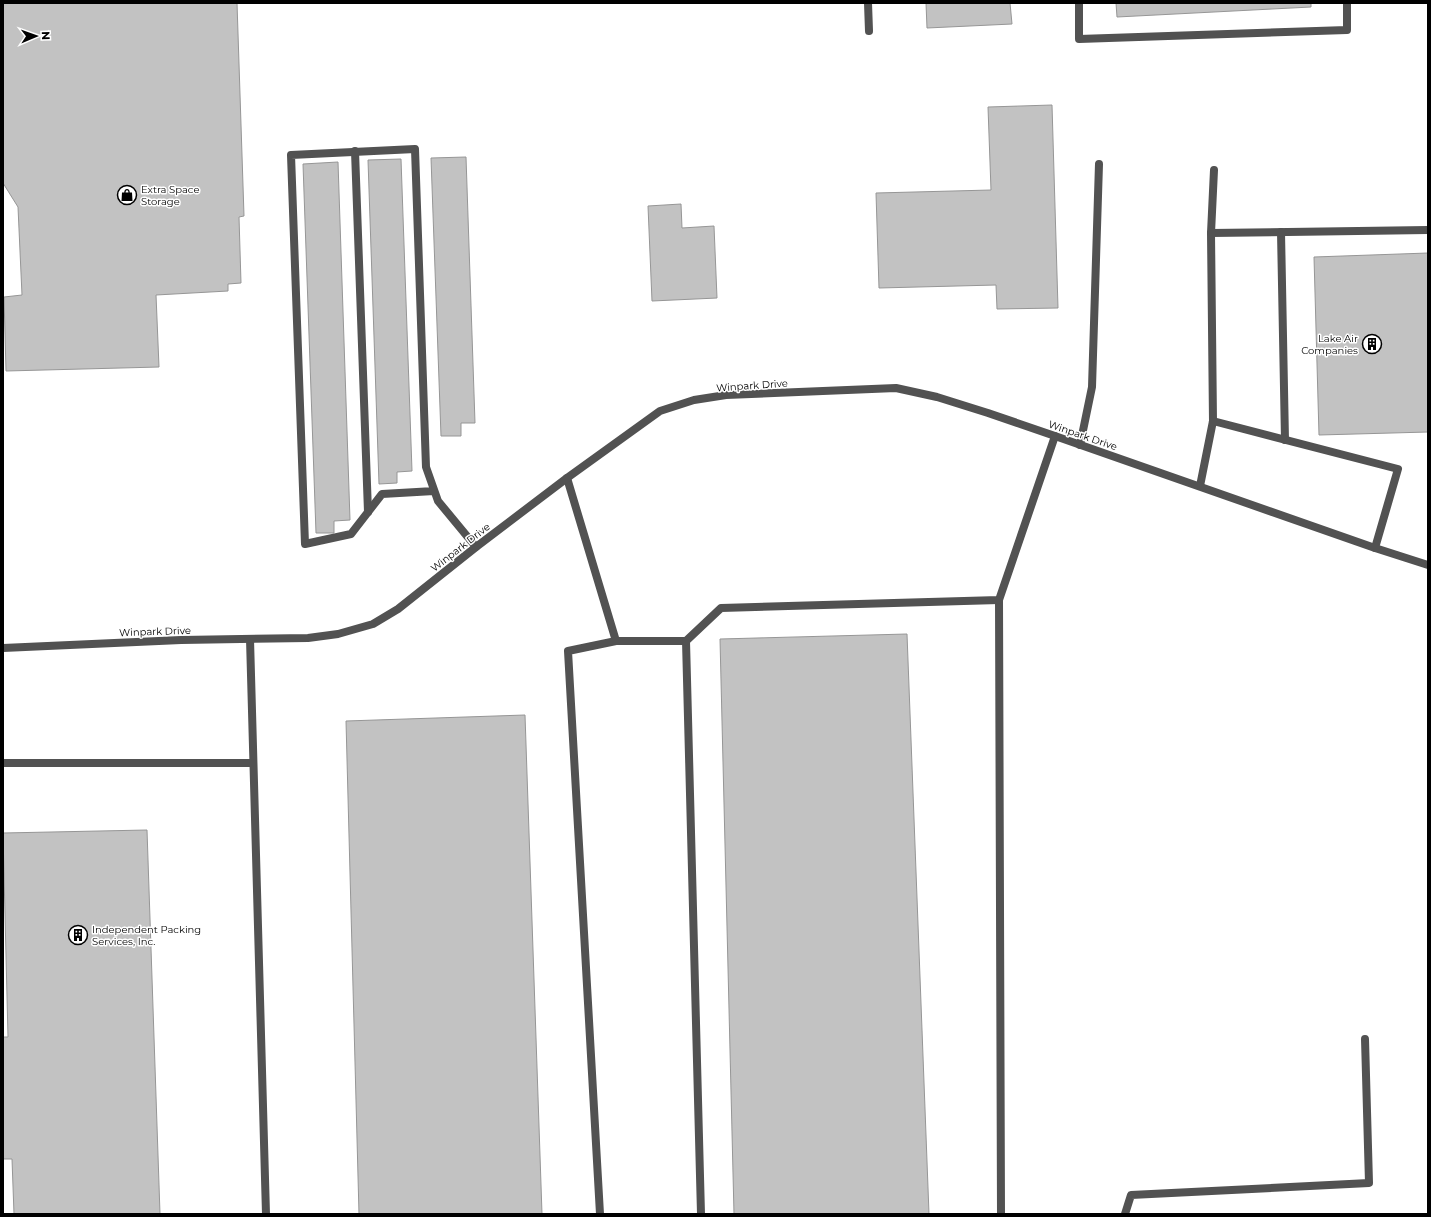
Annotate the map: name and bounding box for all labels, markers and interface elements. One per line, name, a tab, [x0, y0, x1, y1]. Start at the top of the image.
north arrow	[16, 16, 56, 56]
text: N	[39, 31, 53, 40]
place label: Extra Space Storage	[141, 183, 199, 208]
shop icon: Extra Space Storage	[116, 184, 138, 206]
place label: Lake Air Companies	[1301, 332, 1358, 357]
building icon: Lake Air Companies	[1361, 333, 1383, 355]
street label: Winpark Drive	[716, 377, 788, 394]
street label: Winpark Drive	[1047, 418, 1119, 453]
street label: Winpark Drive	[428, 520, 493, 575]
street label: Winpark Drive	[119, 624, 191, 639]
place label: Independent Packing Services, Inc.	[92, 923, 201, 948]
building icon: Independent Packing Services, Inc.	[67, 924, 89, 946]

